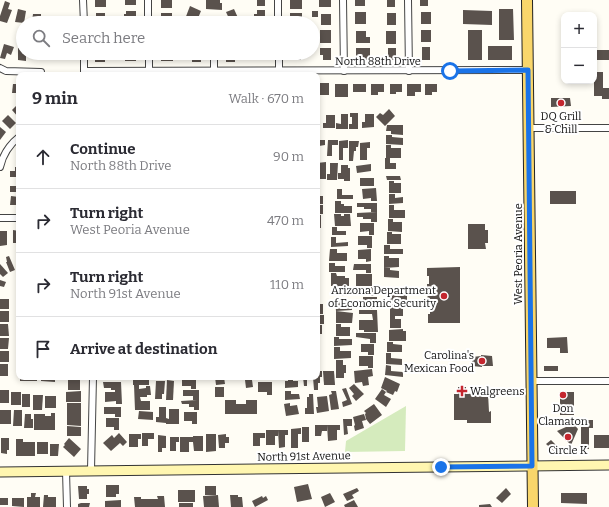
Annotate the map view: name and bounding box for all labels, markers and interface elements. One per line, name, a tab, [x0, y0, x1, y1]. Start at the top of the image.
map controls	[561, 12, 597, 84]
button: +	[561, 12, 597, 48]
search box	[16, 16, 320, 60]
icon: search	[30, 27, 52, 49]
text: Search here	[62, 29, 145, 47]
button: −	[561, 48, 597, 84]
street label: North 88th Drive	[335, 55, 421, 68]
route start	[441, 62, 459, 80]
text: 9 min	[32, 88, 78, 109]
text: Walk · 670 m	[229, 91, 304, 106]
marker: DQ Grill & Chill	[556, 98, 566, 108]
place label: DQ Grill & Chill	[541, 110, 581, 136]
text: Continue	[70, 140, 136, 158]
icon: ahead	[32, 146, 54, 168]
text: 90 m	[273, 149, 304, 164]
text: North 88th Drive	[70, 158, 171, 173]
street label: West Peoria Avenue	[512, 203, 525, 305]
text: Turn right	[70, 204, 143, 222]
icon: right	[32, 210, 54, 232]
text: 470 m	[267, 213, 304, 228]
text: West Peoria Avenue	[70, 222, 190, 237]
text: Turn right	[70, 268, 143, 286]
icon: right	[32, 274, 54, 296]
text: 110 m	[270, 277, 304, 292]
place label: Arizona Department of Economic Security	[328, 284, 436, 310]
text: North 91st Avenue	[70, 286, 181, 301]
marker: Arizona Department of Economic Security	[439, 291, 449, 301]
icon: arrive	[32, 338, 54, 360]
text: Arrive at destination	[70, 340, 217, 358]
place label: Carolina's Mexican Food	[404, 349, 474, 375]
marker: Carolina's Mexican Food	[477, 356, 487, 366]
place label: Walgreens	[470, 385, 524, 398]
marker: Walgreens	[457, 386, 467, 396]
marker: Don Clamaton	[558, 390, 568, 400]
place label: Don Clamaton	[538, 402, 588, 428]
marker: Circle K	[563, 432, 573, 442]
place label: Circle K	[548, 444, 588, 457]
street label: North 91st Avenue	[257, 449, 351, 464]
route end	[432, 458, 450, 476]

